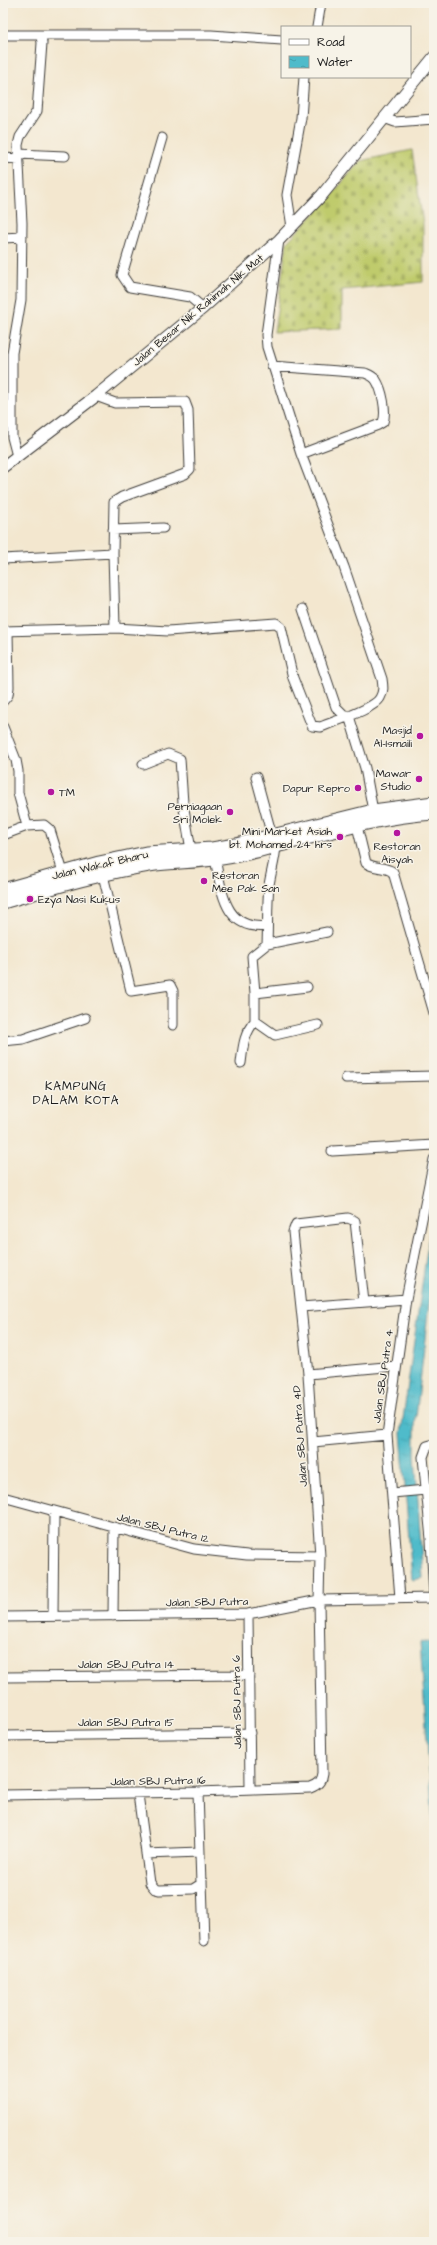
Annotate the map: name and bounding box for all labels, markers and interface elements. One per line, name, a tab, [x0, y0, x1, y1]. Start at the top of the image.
legend	[281, 26, 411, 78]
text: Road	[317, 34, 345, 51]
text: Water	[317, 54, 353, 71]
street label: Jalan Besar Nik Rahimah Nik Mat	[129, 250, 267, 369]
place label: Masjid Al-Ismaili	[373, 723, 412, 751]
marker: Masjid Al-Ismaili	[415, 731, 425, 741]
place label: Mawar Studio	[376, 766, 412, 794]
marker: Mawar Studio	[414, 774, 424, 784]
place label: Dapur Repro	[283, 781, 351, 796]
marker: Dapur Repro	[353, 783, 363, 793]
place label: TM	[59, 785, 75, 800]
marker: TM	[46, 787, 56, 797]
place label: Perniagaan Sri Molek	[168, 799, 222, 827]
marker: Perniagaan Sri Molek	[225, 807, 235, 817]
place label: Mini Market Asiah bt. Mohamed 24 hrs	[229, 824, 333, 852]
marker: Restoran Aisyah	[392, 828, 402, 838]
marker: Mini Market Asiah bt. Mohamed 24 hrs	[335, 832, 345, 842]
place label: Restoran Aisyah	[373, 839, 421, 868]
street label: Jalan Wakaf Bharu	[50, 847, 150, 883]
place label: Restoran Mee Pak San	[212, 868, 280, 896]
marker: Restoran Mee Pak San	[199, 876, 209, 886]
place label: Ezya Nasi Kukus	[38, 892, 121, 908]
marker: Ezya Nasi Kukus	[25, 894, 35, 904]
district label: KAMPUNG DALAM KOTA	[33, 1078, 119, 1109]
street label: Jalan SBJ Putra 4	[369, 1328, 397, 1424]
street label: Jalan SBJ Putra 4D	[289, 1385, 311, 1487]
street label: Jalan SBJ Putra 12	[115, 1509, 211, 1547]
street label: Jalan SBJ Putra	[166, 1594, 249, 1610]
street label: Jalan SBJ Putra 6	[229, 1655, 245, 1749]
street label: Jalan SBJ Putra 14	[78, 1657, 174, 1672]
street label: Jalan SBJ Putra 15	[78, 1715, 174, 1730]
street label: Jalan SBJ Putra 16	[110, 1773, 206, 1789]

